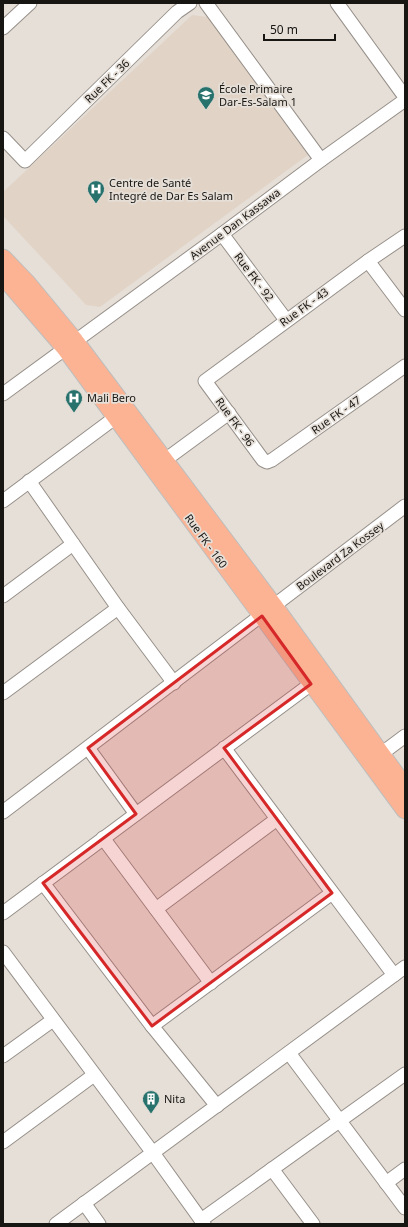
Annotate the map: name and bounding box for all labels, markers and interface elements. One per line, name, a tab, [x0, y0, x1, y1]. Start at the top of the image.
scale bar	[264, 16, 335, 42]
text: 50 m	[270, 21, 298, 38]
street label: Rue FK - 36	[81, 55, 132, 106]
place label: École Primaire Dar-Es-Salam 1	[219, 81, 297, 109]
school or university icon: École Primaire Dar-Es-Salam 1	[196, 85, 216, 110]
place label: Centre de Santé Integré de Dar Es Salam	[109, 175, 233, 203]
hospital icon: Centre de Santé Integré de Dar Es Salam	[86, 179, 106, 204]
street label: Avenue Dan Kassawa	[186, 185, 283, 263]
street label: Rue FK - 92	[231, 249, 278, 304]
street label: Rue FK - 43	[276, 284, 331, 329]
hospital icon: Mali Bero	[64, 388, 84, 413]
place label: Mali Bero	[87, 390, 136, 405]
street label: Rue FK - 47	[308, 392, 363, 437]
street label: Rue FK - 96	[213, 394, 258, 449]
street label: Rue FK - 160	[182, 511, 231, 571]
street label: Boulevard Za Kossey	[293, 517, 387, 594]
building icon: Nita	[141, 1089, 161, 1114]
place label: Nita	[164, 1091, 185, 1106]

